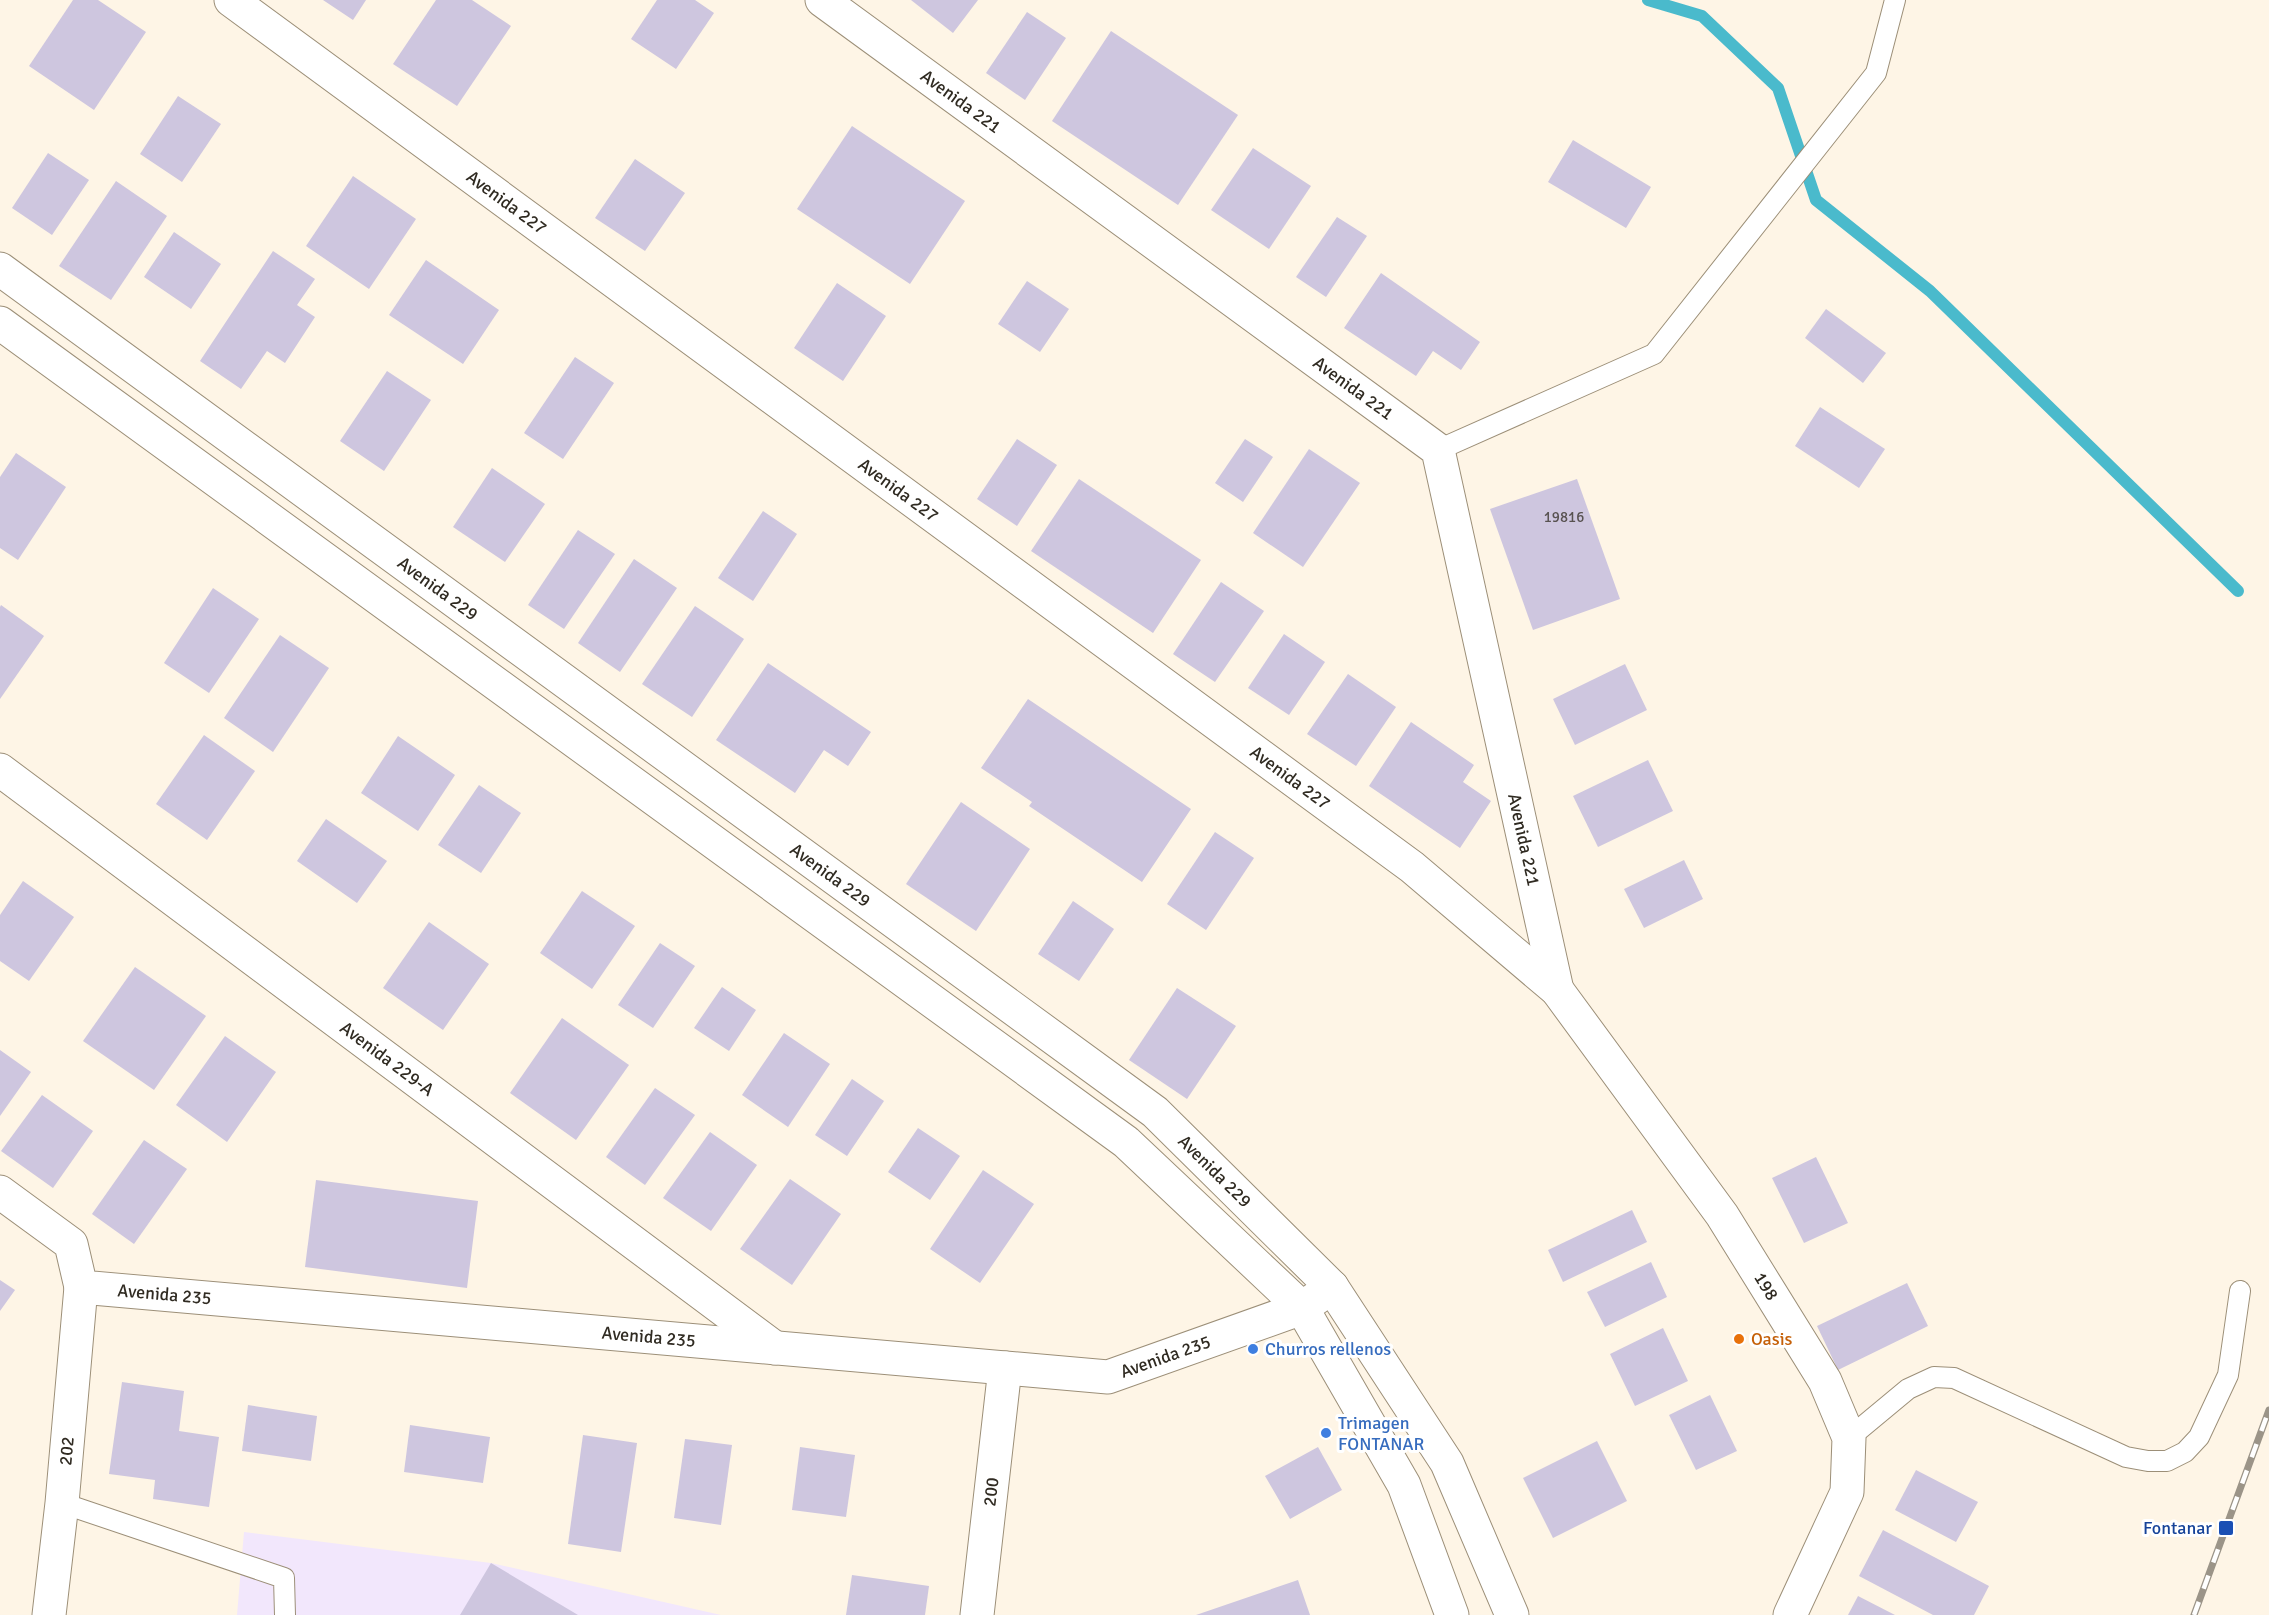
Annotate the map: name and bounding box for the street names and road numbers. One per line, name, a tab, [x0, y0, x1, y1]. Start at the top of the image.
street label: Avenida 221	[916, 65, 1005, 138]
street label: Avenida 227	[462, 166, 551, 239]
street label: Avenida 221	[1309, 351, 1398, 425]
street label: Avenida 227	[854, 453, 943, 527]
street label: Avenida 229	[393, 552, 482, 625]
street label: Avenida 227	[1246, 741, 1335, 814]
street label: Avenida 221	[1503, 791, 1545, 888]
street label: Avenida 229	[786, 838, 875, 912]
street label: Avenida 229-A	[336, 1017, 438, 1101]
street label: Avenida 229	[1174, 1130, 1256, 1212]
street label: 198	[1749, 1268, 1783, 1304]
street label: Avenida 235	[117, 1279, 212, 1309]
street label: Avenida 235	[601, 1322, 697, 1352]
street label: Avenida 235	[1117, 1330, 1213, 1383]
street label: 202	[54, 1435, 79, 1466]
street label: 200	[978, 1476, 1004, 1508]

